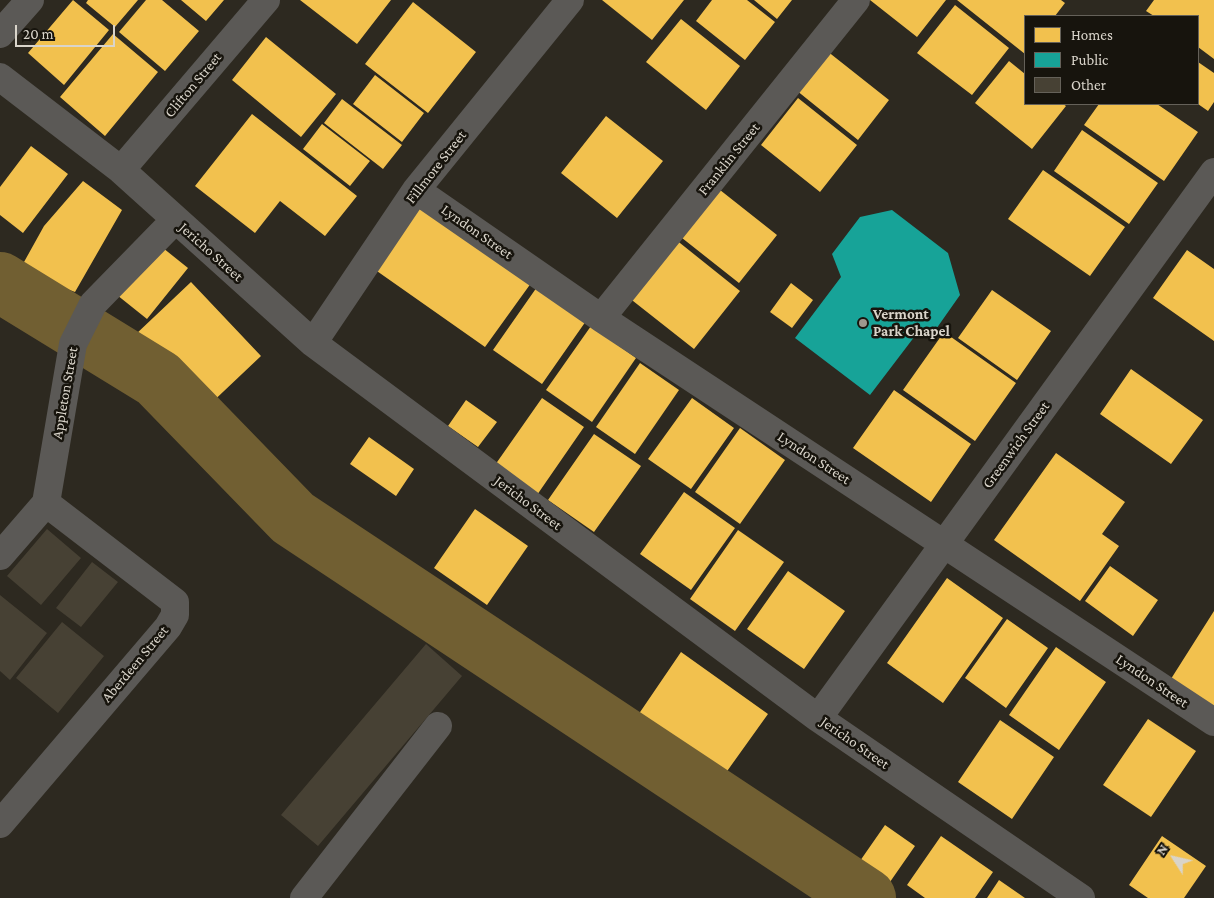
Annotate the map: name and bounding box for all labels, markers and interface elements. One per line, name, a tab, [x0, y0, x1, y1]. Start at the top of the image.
scale bar	[18, 15, 118, 47]
legend	[1024, 15, 1199, 105]
text: 20 m	[23, 26, 54, 42]
text: Homes	[1071, 27, 1113, 43]
street label: Clifton Street	[161, 49, 225, 121]
text: Public	[1071, 52, 1108, 68]
text: Other	[1071, 77, 1106, 93]
street label: Franklin Street	[694, 119, 764, 199]
street label: Fillmore Street	[402, 127, 470, 207]
street label: Lyndon Street	[438, 201, 516, 263]
street label: Jericho Street	[175, 219, 247, 285]
place label: Vermont Park Chapel	[873, 305, 950, 340]
marker: Vermont Park Chapel	[857, 317, 869, 329]
street label: Appleton Street	[48, 346, 82, 440]
street label: Greenwich Street	[978, 398, 1054, 492]
street label: Lyndon Street	[774, 428, 854, 488]
street label: Jericho Street	[491, 472, 565, 534]
street label: Aberdeen Street	[98, 622, 172, 706]
street label: Lyndon Street	[1112, 650, 1192, 712]
street label: Jericho Street	[817, 713, 893, 773]
north arrow	[1149, 833, 1199, 883]
text: N	[1152, 841, 1171, 858]

